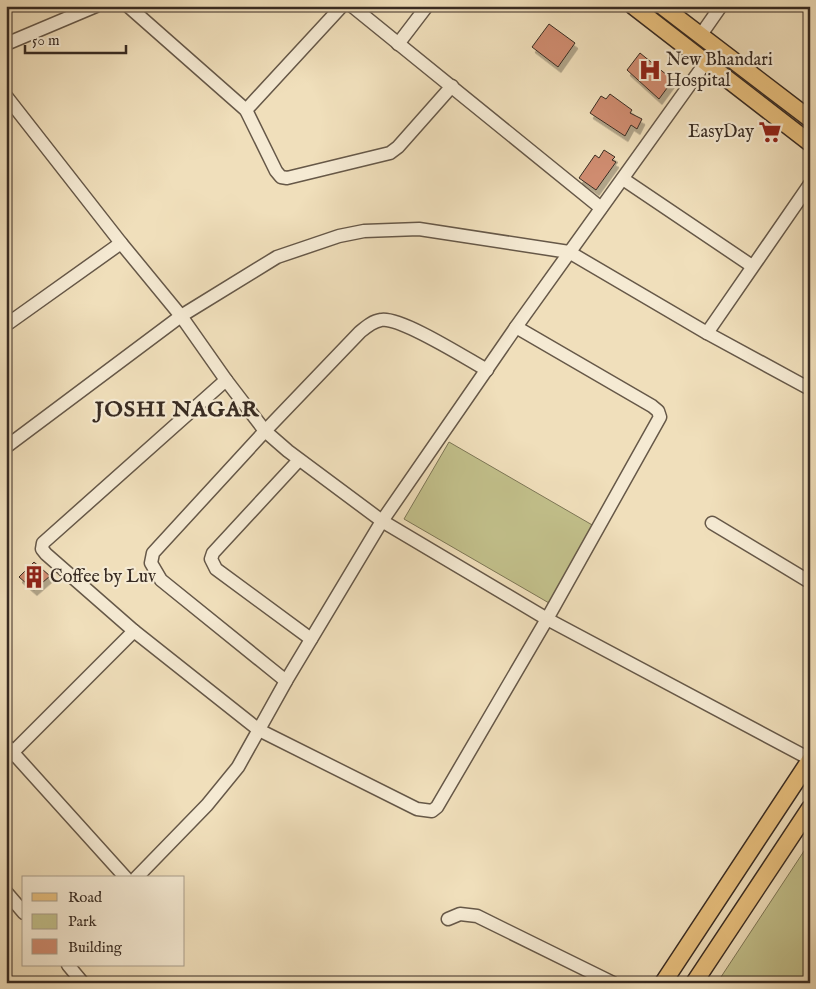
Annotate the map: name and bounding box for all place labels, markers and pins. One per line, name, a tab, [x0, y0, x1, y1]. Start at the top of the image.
place label: New Bhandari Hospital	[666, 49, 773, 93]
hospital icon: New Bhandari Hospital	[637, 57, 663, 83]
supermarket icon: EasyDay	[757, 119, 783, 145]
place label: EasyDay	[688, 121, 754, 144]
building icon: Coffee by Luv	[21, 564, 47, 590]
place label: Coffee by Luv	[50, 566, 157, 589]

